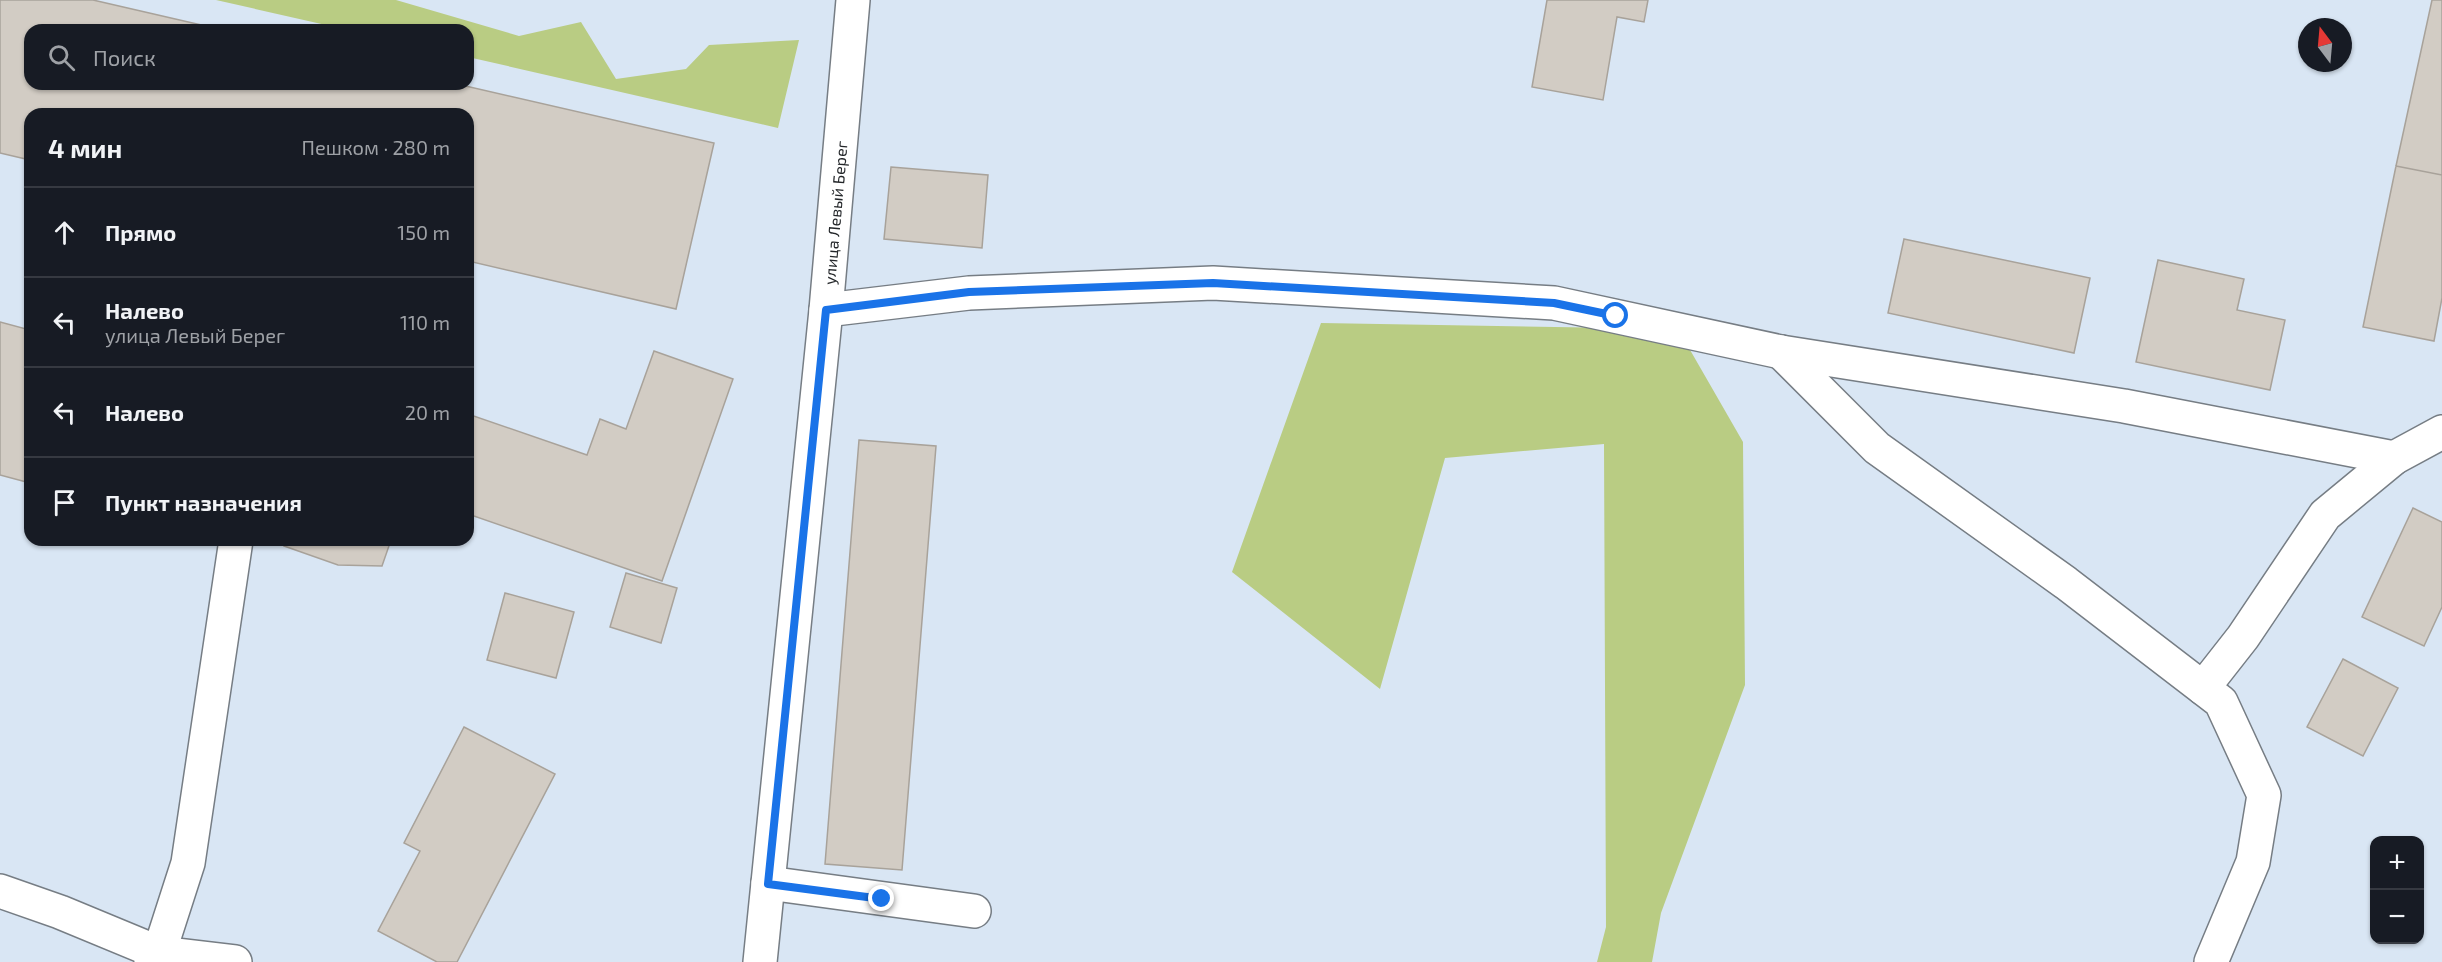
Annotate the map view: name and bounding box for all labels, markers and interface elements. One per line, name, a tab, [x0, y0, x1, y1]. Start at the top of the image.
north arrow	[2298, 18, 2352, 72]
search box	[24, 24, 474, 90]
icon: search	[45, 41, 78, 74]
text: Поиск	[93, 44, 156, 70]
text: 4 мин	[48, 132, 122, 163]
text: Пешком · 280 m	[302, 135, 450, 159]
street label: улица Левый Берег	[819, 139, 850, 286]
icon: ahead	[48, 216, 81, 249]
text: Прямо	[105, 219, 176, 245]
text: 150 m	[397, 220, 450, 244]
text: Налево	[105, 297, 184, 323]
route start	[1602, 302, 1628, 328]
icon: left	[48, 306, 81, 339]
text: 110 m	[400, 310, 450, 334]
text: улица Левый Берег	[105, 323, 285, 347]
icon: left	[48, 396, 81, 429]
text: Налево	[105, 399, 184, 425]
text: 20 m	[405, 400, 450, 424]
icon: arrive	[48, 486, 81, 519]
text: Пункт назначения	[105, 489, 302, 515]
map controls	[2370, 836, 2424, 944]
button: +	[2370, 836, 2424, 890]
route end	[868, 885, 894, 911]
button: −	[2370, 890, 2424, 944]

